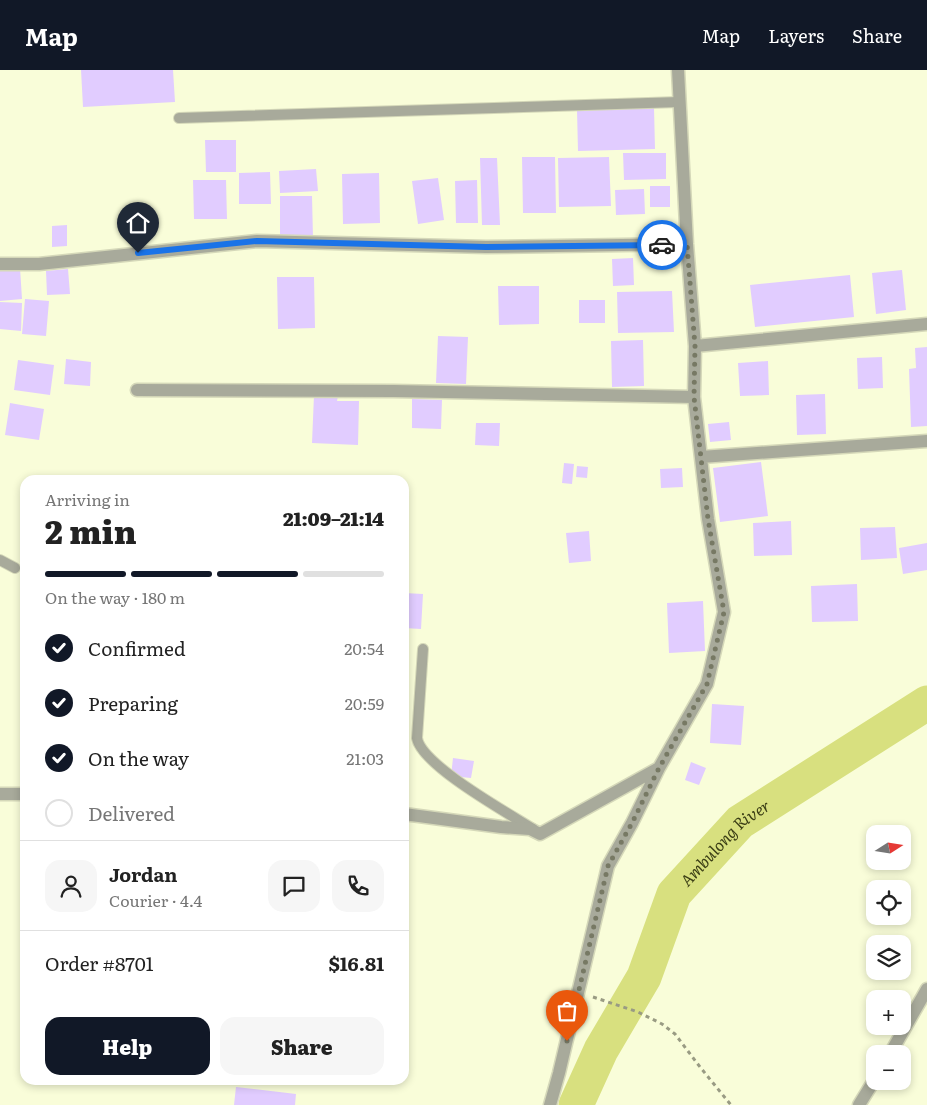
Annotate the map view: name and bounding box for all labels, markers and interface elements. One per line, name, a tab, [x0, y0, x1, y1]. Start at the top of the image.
text: Map	[25, 18, 78, 53]
text: Map	[702, 22, 740, 49]
text: Layers	[768, 22, 824, 49]
text: Share	[852, 22, 902, 49]
pin	[117, 202, 159, 253]
icon: home	[124, 209, 152, 237]
courier	[637, 220, 687, 270]
icon: car	[648, 231, 676, 259]
text: Arriving in	[45, 487, 130, 511]
text: 21:09–21:14	[283, 504, 384, 532]
text: 2 min	[45, 506, 137, 554]
text: On the way · 180 m	[45, 585, 185, 609]
icon: check	[45, 634, 73, 662]
text: Confirmed	[88, 634, 186, 662]
text: 20:54	[344, 636, 384, 660]
icon: check	[45, 689, 73, 717]
text: Preparing	[88, 689, 178, 717]
text: 20:59	[345, 691, 384, 715]
icon: check	[45, 744, 73, 772]
text: On the way	[88, 744, 189, 772]
text: 21:03	[346, 746, 384, 770]
water label: Ambulong River	[674, 793, 774, 891]
text: Delivered	[88, 799, 175, 827]
north arrow	[866, 825, 911, 870]
map controls	[866, 825, 911, 1090]
button: person	[45, 860, 97, 912]
text: Jordan	[109, 860, 178, 888]
button: chat	[268, 860, 320, 912]
button: phone	[332, 860, 384, 912]
button: locate	[866, 880, 911, 925]
text: Courier · 4.4	[109, 888, 202, 912]
button: layers	[866, 935, 911, 980]
text: Order #8701	[45, 949, 154, 977]
text: $16.81	[328, 949, 384, 977]
pin	[546, 990, 588, 1041]
button: +	[866, 990, 911, 1035]
icon: bag	[553, 997, 581, 1025]
button: Help	[45, 1017, 210, 1075]
button: Share	[220, 1017, 384, 1075]
button: −	[866, 1045, 911, 1090]

